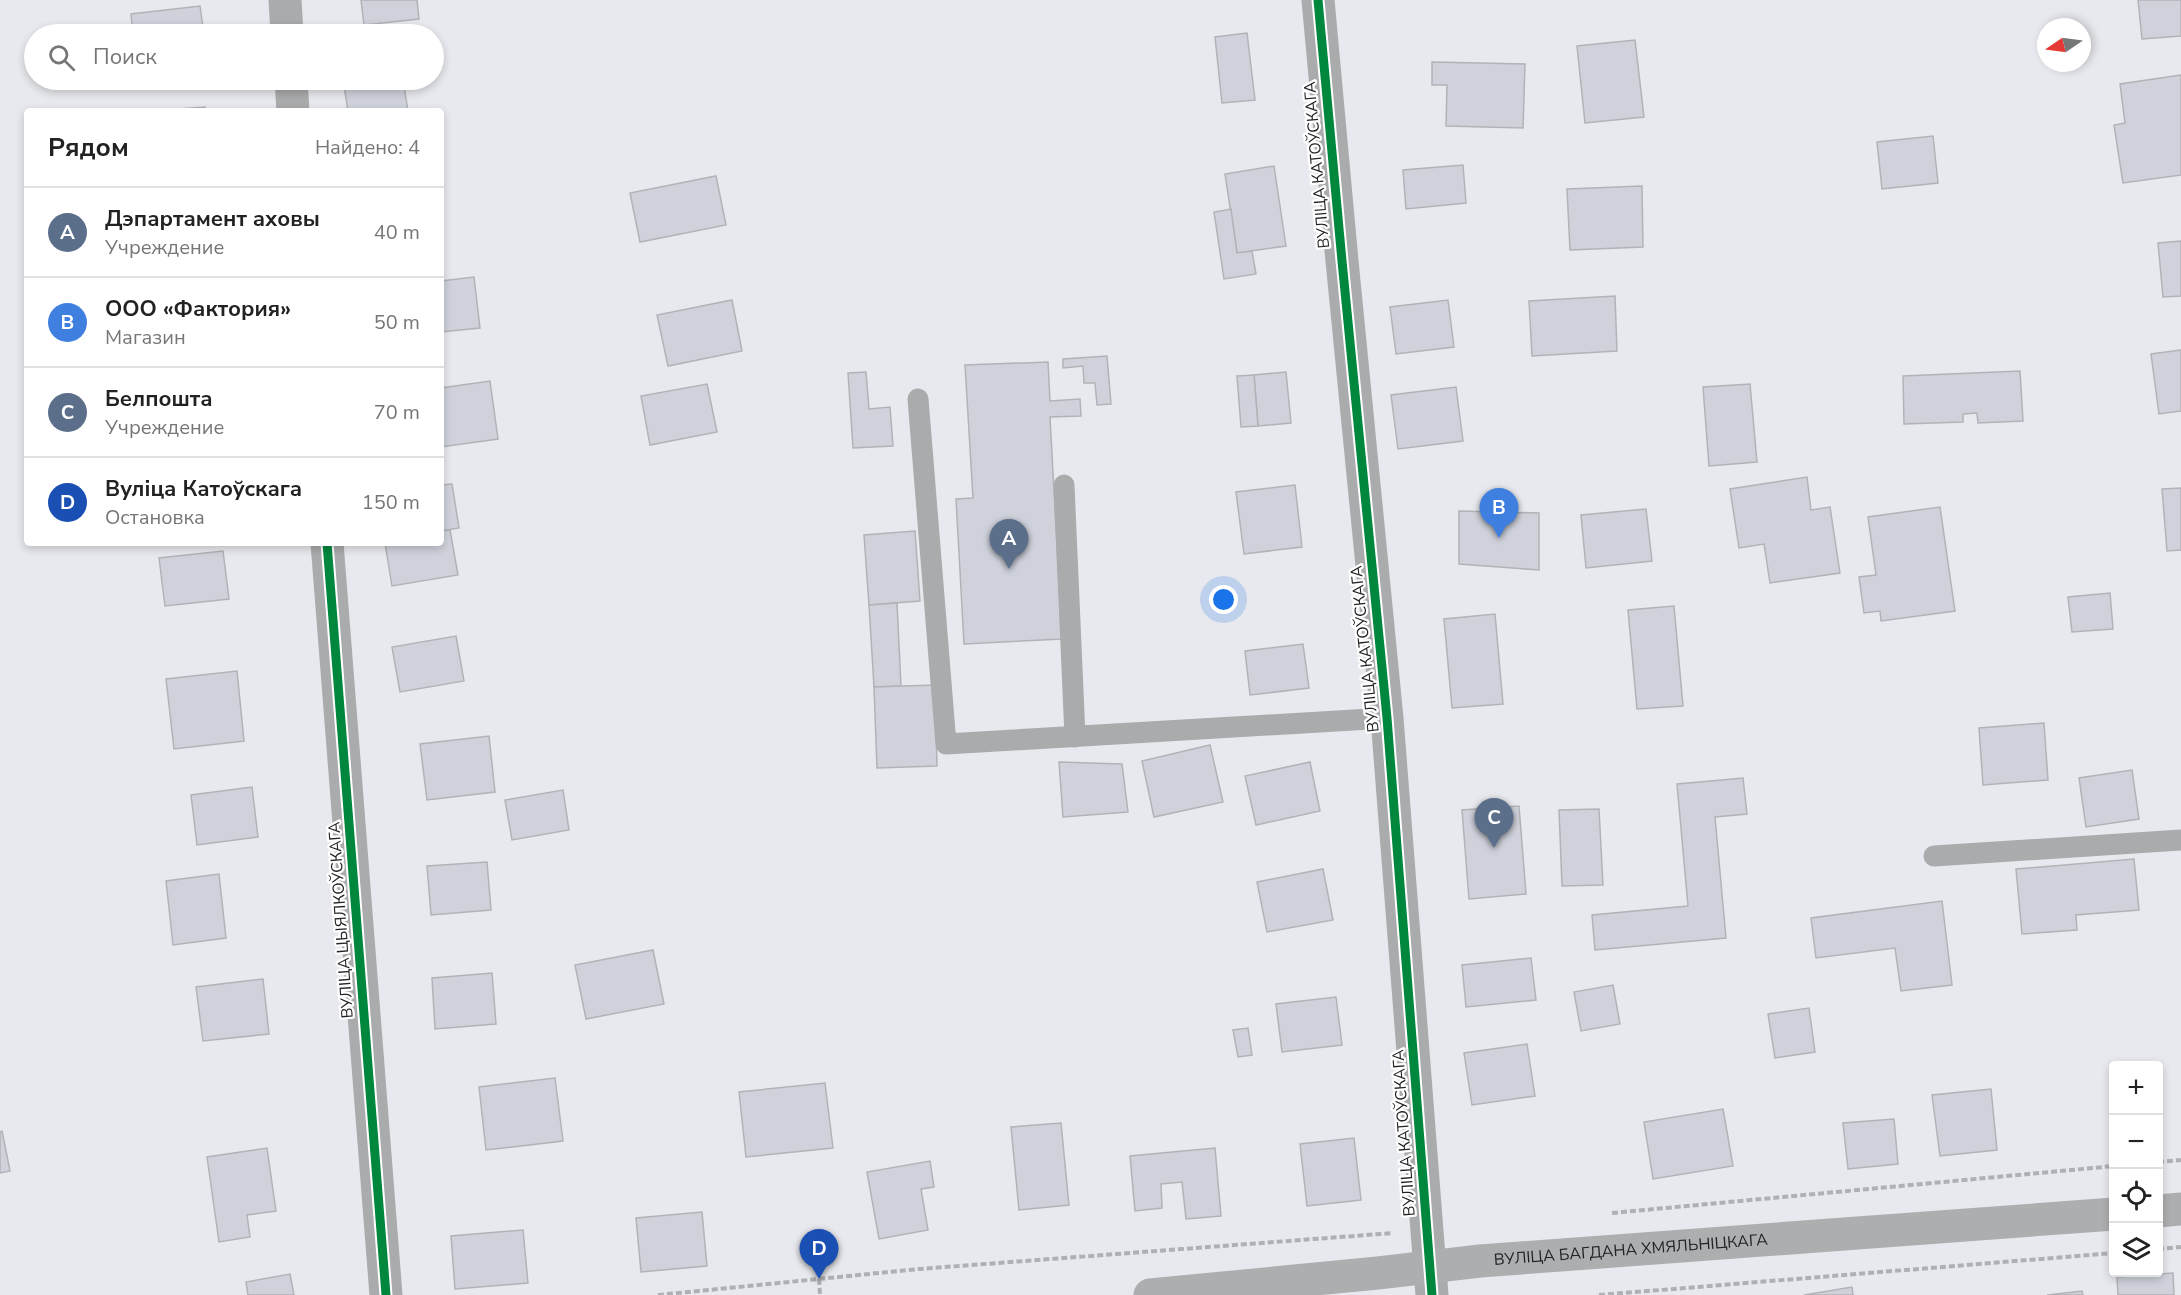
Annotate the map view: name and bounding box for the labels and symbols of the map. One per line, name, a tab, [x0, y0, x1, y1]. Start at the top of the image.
north arrow	[2037, 18, 2091, 72]
street label: ВУЛІЦА КАТОЎСКАГА	[1299, 80, 1335, 249]
pin: B	[1480, 488, 1518, 538]
pin: A	[990, 520, 1028, 569]
street label: ВУЛІЦА КАТОЎСКАГА	[1345, 564, 1385, 733]
your location	[1209, 585, 1238, 614]
pin: C	[1474, 798, 1514, 848]
street label: ВУЛІЦА ЦЫЯЛКОЎСКАГА	[323, 821, 359, 1019]
street label: ВУЛІЦА КАТОЎСКАГА	[1387, 1048, 1421, 1217]
street label: ВУЛІЦА БАГДАНА ХМЯЛЬНІЦКАГА	[1493, 1229, 1769, 1271]
pin: D	[800, 1230, 838, 1279]

